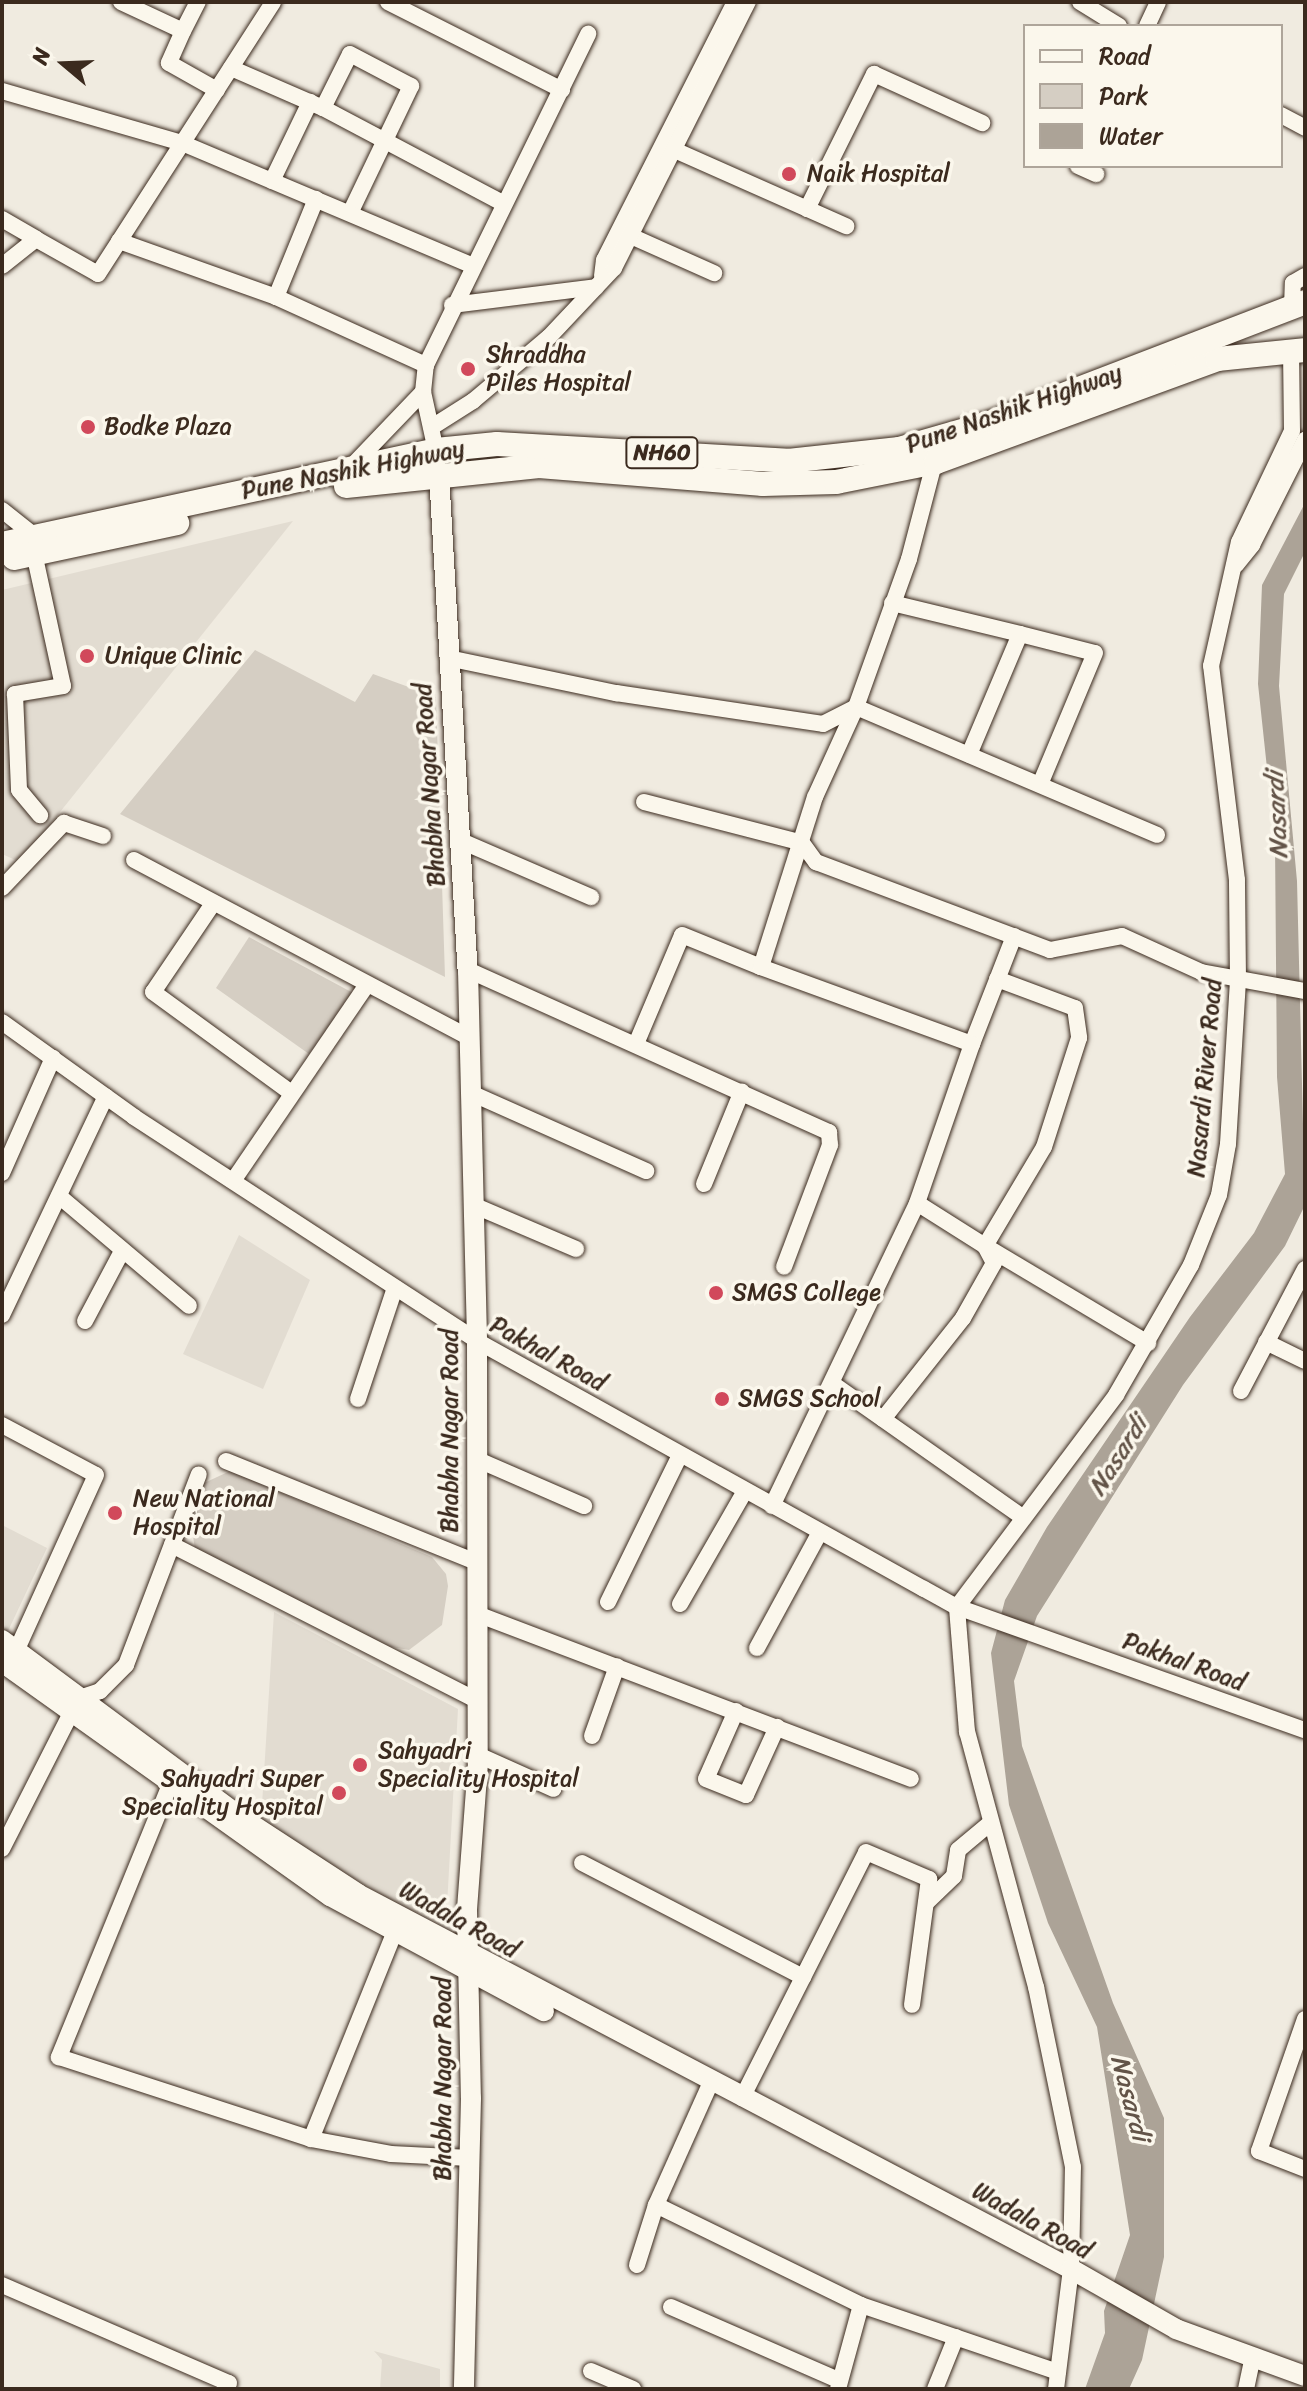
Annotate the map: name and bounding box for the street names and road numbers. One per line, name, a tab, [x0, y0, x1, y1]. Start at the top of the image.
street label: Pune Nashik Highway	[902, 359, 1126, 459]
street label: Pune Nashik Highway	[239, 434, 467, 506]
road number: NH60	[624, 435, 700, 471]
street label: Bhabha Nagar Road	[409, 682, 451, 888]
street label: Nasardi River Road	[1182, 977, 1228, 1179]
street label: Pakhal Road	[485, 1310, 611, 1398]
street label: Bhabha Nagar Road	[436, 1329, 464, 1533]
street label: Pakhal Road	[1119, 1626, 1249, 1698]
street label: Wadala Road	[394, 1875, 524, 1965]
street label: Bhabha Nagar Road	[429, 1977, 457, 2181]
street label: Wadala Road	[967, 2176, 1097, 2266]

